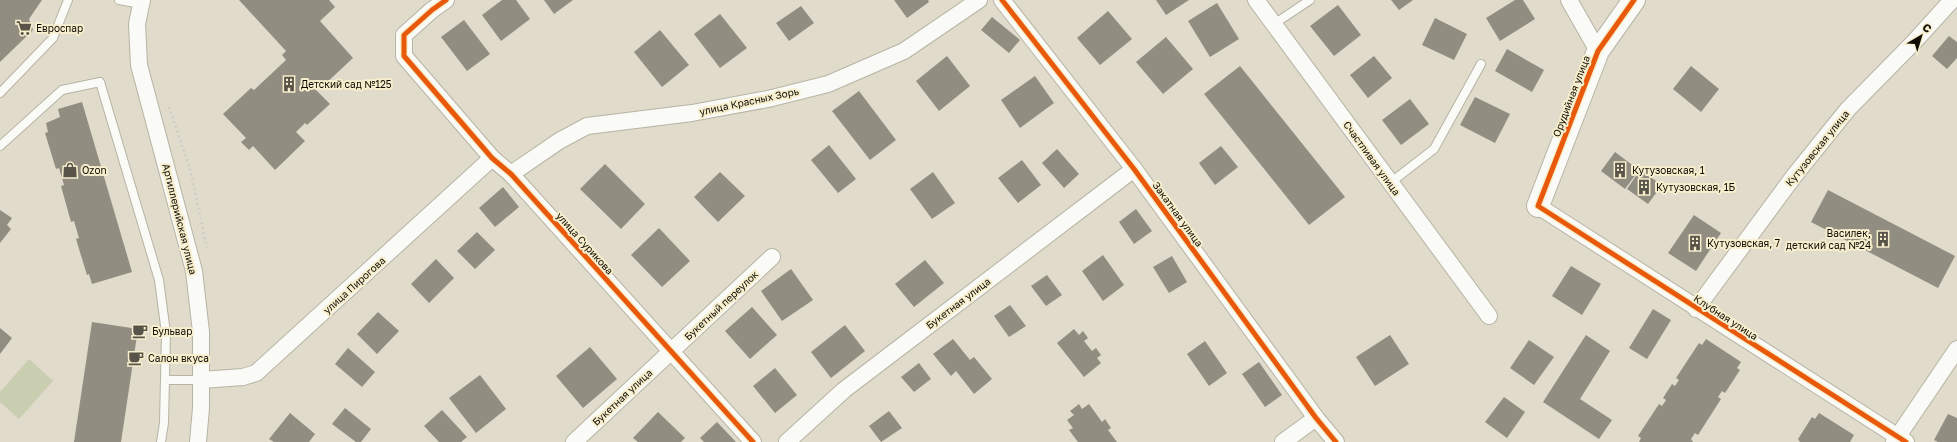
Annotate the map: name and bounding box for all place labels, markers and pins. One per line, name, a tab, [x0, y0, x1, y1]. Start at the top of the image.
supermarket icon: Евроспар	[15, 19, 33, 37]
place label: Евроспар	[36, 22, 83, 34]
building icon: Детский сад №125	[280, 75, 298, 93]
place label: Детский сад №125	[301, 78, 392, 90]
shop icon: Ozon	[61, 161, 79, 179]
building icon: Кутузовская, 1	[1611, 161, 1629, 179]
place label: Ozon	[82, 164, 107, 176]
place label: Кутузовская, 1	[1632, 164, 1705, 176]
building icon: Кутузовская, 1Б	[1635, 178, 1653, 196]
place label: Кутузовская, 1Б	[1656, 181, 1736, 193]
place label: Василек, детский сад №24	[1786, 227, 1871, 251]
building icon: Василек, детский сад №24	[1874, 230, 1892, 248]
building icon: Кутузовская, 7	[1686, 234, 1704, 252]
place label: Кутузовская, 7	[1707, 237, 1780, 249]
cafe icon: Бульвар	[131, 322, 149, 340]
place label: Бульвар	[152, 325, 192, 337]
cafe icon: Салон вкуса	[127, 349, 145, 367]
place label: Салон вкуса	[148, 352, 209, 364]

